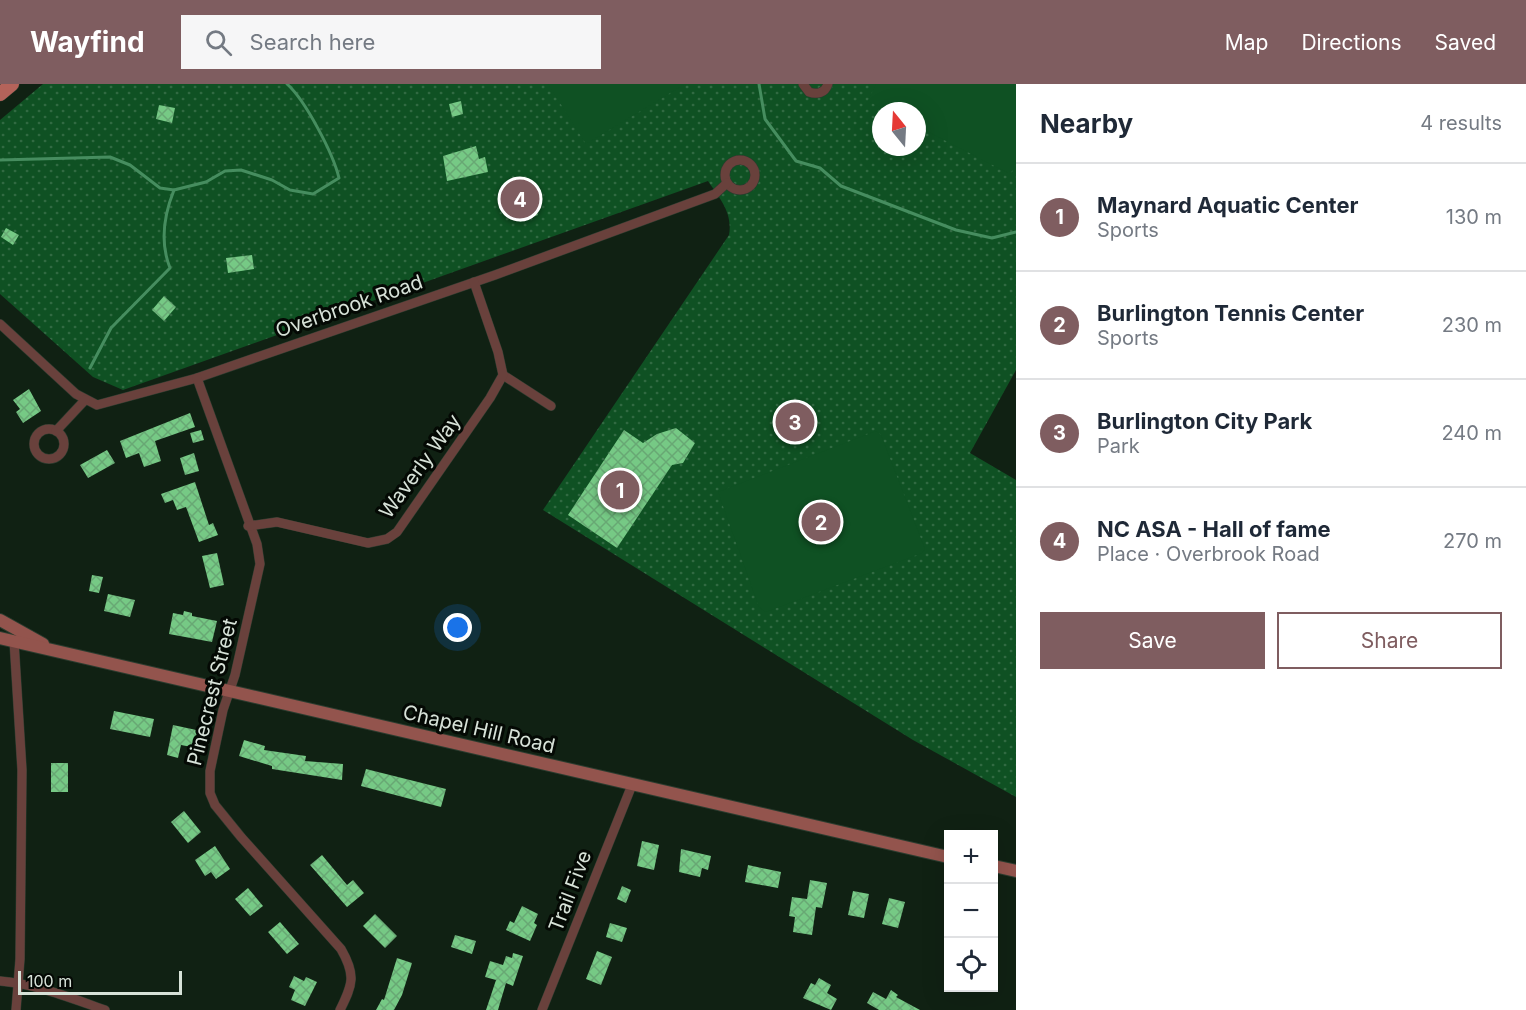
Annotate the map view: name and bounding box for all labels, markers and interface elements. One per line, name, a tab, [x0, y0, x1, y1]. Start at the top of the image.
search box	[181, 15, 601, 69]
text: Wayfind	[30, 25, 145, 59]
icon: search	[202, 26, 235, 59]
text: Search here	[250, 29, 375, 55]
text: Map	[1225, 30, 1268, 55]
text: Directions	[1301, 30, 1402, 55]
text: Saved	[1435, 30, 1496, 55]
north arrow	[872, 102, 926, 156]
text: Nearby	[1040, 108, 1133, 139]
text: 4 results	[1420, 111, 1502, 135]
pin: 4	[500, 176, 540, 222]
text: Maynard Aquatic Center	[1097, 192, 1359, 218]
text: 1	[1055, 205, 1064, 229]
text: 130 m	[1446, 205, 1502, 229]
text: Sports	[1097, 218, 1159, 242]
street label: Overbrook Road	[272, 270, 426, 342]
text: Burlington Tennis Center	[1097, 300, 1364, 326]
text: 2	[1053, 313, 1066, 337]
text: 230 m	[1442, 313, 1502, 337]
text: Sports	[1097, 326, 1159, 350]
pin: 3	[776, 400, 814, 444]
text: Burlington City Park	[1097, 408, 1312, 434]
street label: Waverly Way	[374, 409, 466, 523]
text: 3	[1053, 421, 1066, 445]
text: 240 m	[1441, 421, 1502, 445]
text: Park	[1097, 434, 1140, 458]
pin: 1	[600, 468, 640, 512]
pin: 2	[802, 500, 840, 544]
text: NC ASA - Hall of fame	[1097, 516, 1331, 542]
text: 4	[1053, 529, 1066, 553]
text: 270 m	[1443, 529, 1502, 553]
text: Place · Overbrook Road	[1097, 542, 1320, 566]
button: Save	[1040, 612, 1265, 669]
button: Share	[1277, 612, 1502, 669]
your location	[443, 613, 472, 642]
street label: Pinecrest Street	[182, 616, 242, 768]
street label: Chapel Hill Road	[401, 700, 557, 758]
map controls	[944, 830, 998, 992]
button: +	[944, 830, 998, 884]
street label: Trail Five	[544, 847, 596, 935]
button: −	[944, 884, 998, 938]
button: locate	[944, 938, 998, 992]
scale bar	[18, 968, 182, 996]
text: 100 m	[27, 971, 72, 991]

